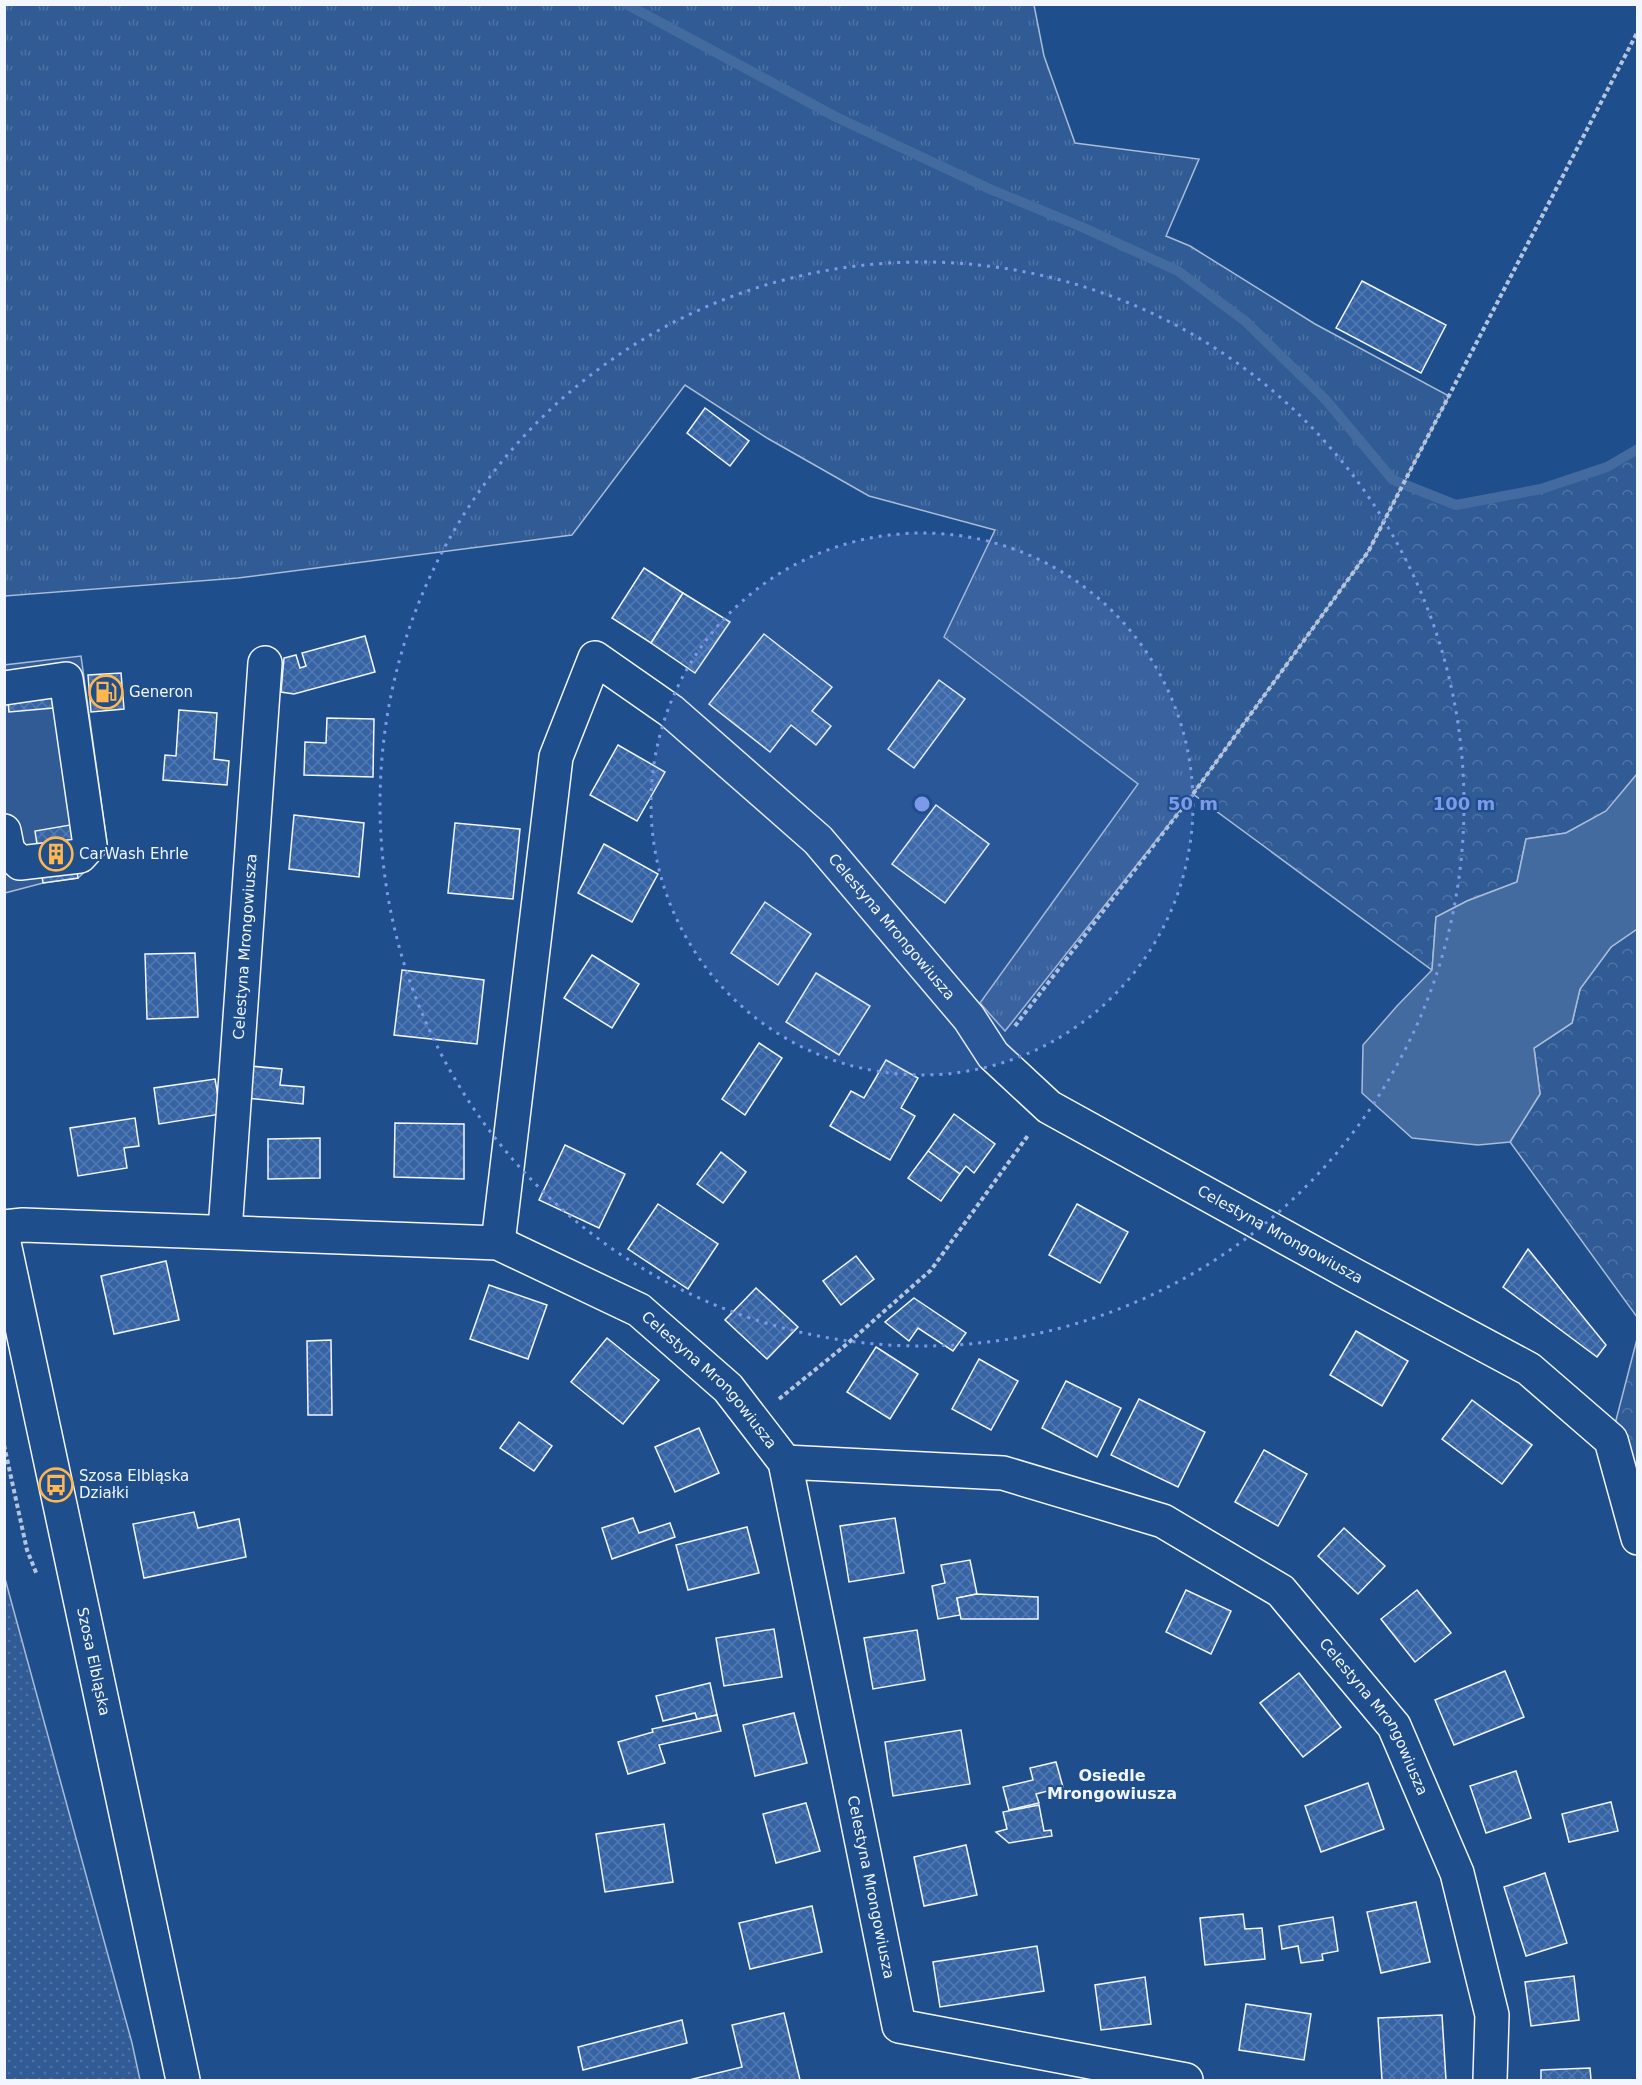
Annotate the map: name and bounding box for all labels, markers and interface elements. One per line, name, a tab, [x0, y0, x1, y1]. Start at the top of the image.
fuel station icon: Generon	[88, 674, 124, 710]
place label: Generon	[129, 683, 193, 701]
text: 50 m	[1168, 793, 1218, 814]
text: 100 m	[1433, 793, 1495, 814]
centre of rings	[912, 794, 932, 814]
building icon: CarWash Ehrle	[38, 836, 74, 872]
place label: CarWash Ehrle	[79, 845, 189, 863]
street label: Celestyna Mrongowiusza	[825, 850, 959, 1004]
street label: Celestyna Mrongowiusza	[229, 853, 261, 1040]
street label: Celestyna Mrongowiusza	[1194, 1182, 1366, 1287]
street label: Celestyna Mrongowiusza	[638, 1307, 780, 1452]
bus stop icon: Szosa Elbląska Działki	[38, 1467, 74, 1503]
place label: Szosa Elbląska Działki	[79, 1467, 189, 1502]
street label: Szosa Elbląska	[73, 1606, 114, 1717]
street label: Celestyna Mrongowiusza	[1315, 1635, 1432, 1798]
district label: Osiedle Mrongowiusza	[1047, 1766, 1177, 1803]
street label: Celestyna Mrongowiusza	[844, 1794, 898, 1980]

